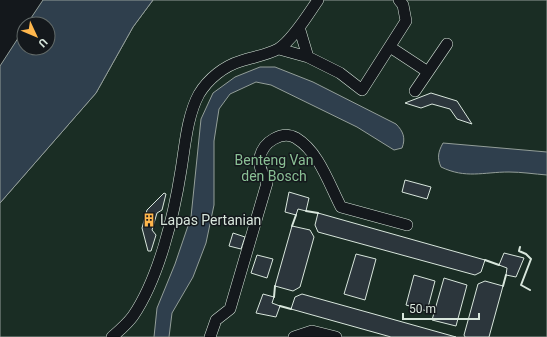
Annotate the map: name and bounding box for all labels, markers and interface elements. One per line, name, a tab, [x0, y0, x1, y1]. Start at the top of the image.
north arrow	[16, 16, 56, 56]
text: U	[36, 35, 50, 50]
park label: Benteng Van den Bosch	[235, 152, 313, 184]
building icon: Lapas Pertanian	[141, 212, 157, 228]
place label: Lapas Pertanian	[160, 212, 261, 228]
scale bar	[403, 295, 479, 321]
text: 50 m	[409, 302, 436, 316]

